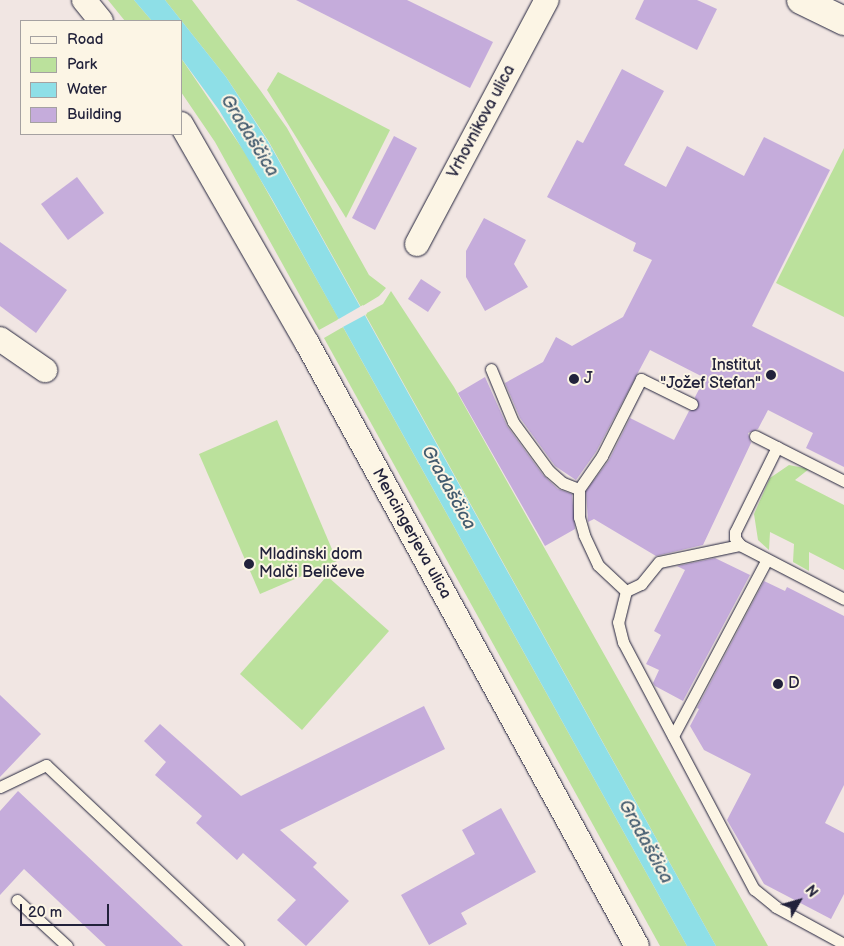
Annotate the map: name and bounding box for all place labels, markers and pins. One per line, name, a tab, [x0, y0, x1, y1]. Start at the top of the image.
place label: Institut "Jožef Stefan"	[660, 356, 761, 394]
place label: J	[584, 369, 593, 389]
marker: Institut "Jožef Stefan"	[765, 369, 777, 381]
marker: J	[568, 373, 580, 385]
place label: Mladinski dom Malči Beličeve	[259, 545, 365, 583]
marker: Mladinski dom Malči Beličeve	[243, 558, 255, 570]
place label: D	[788, 674, 800, 694]
marker: D	[772, 678, 784, 690]

